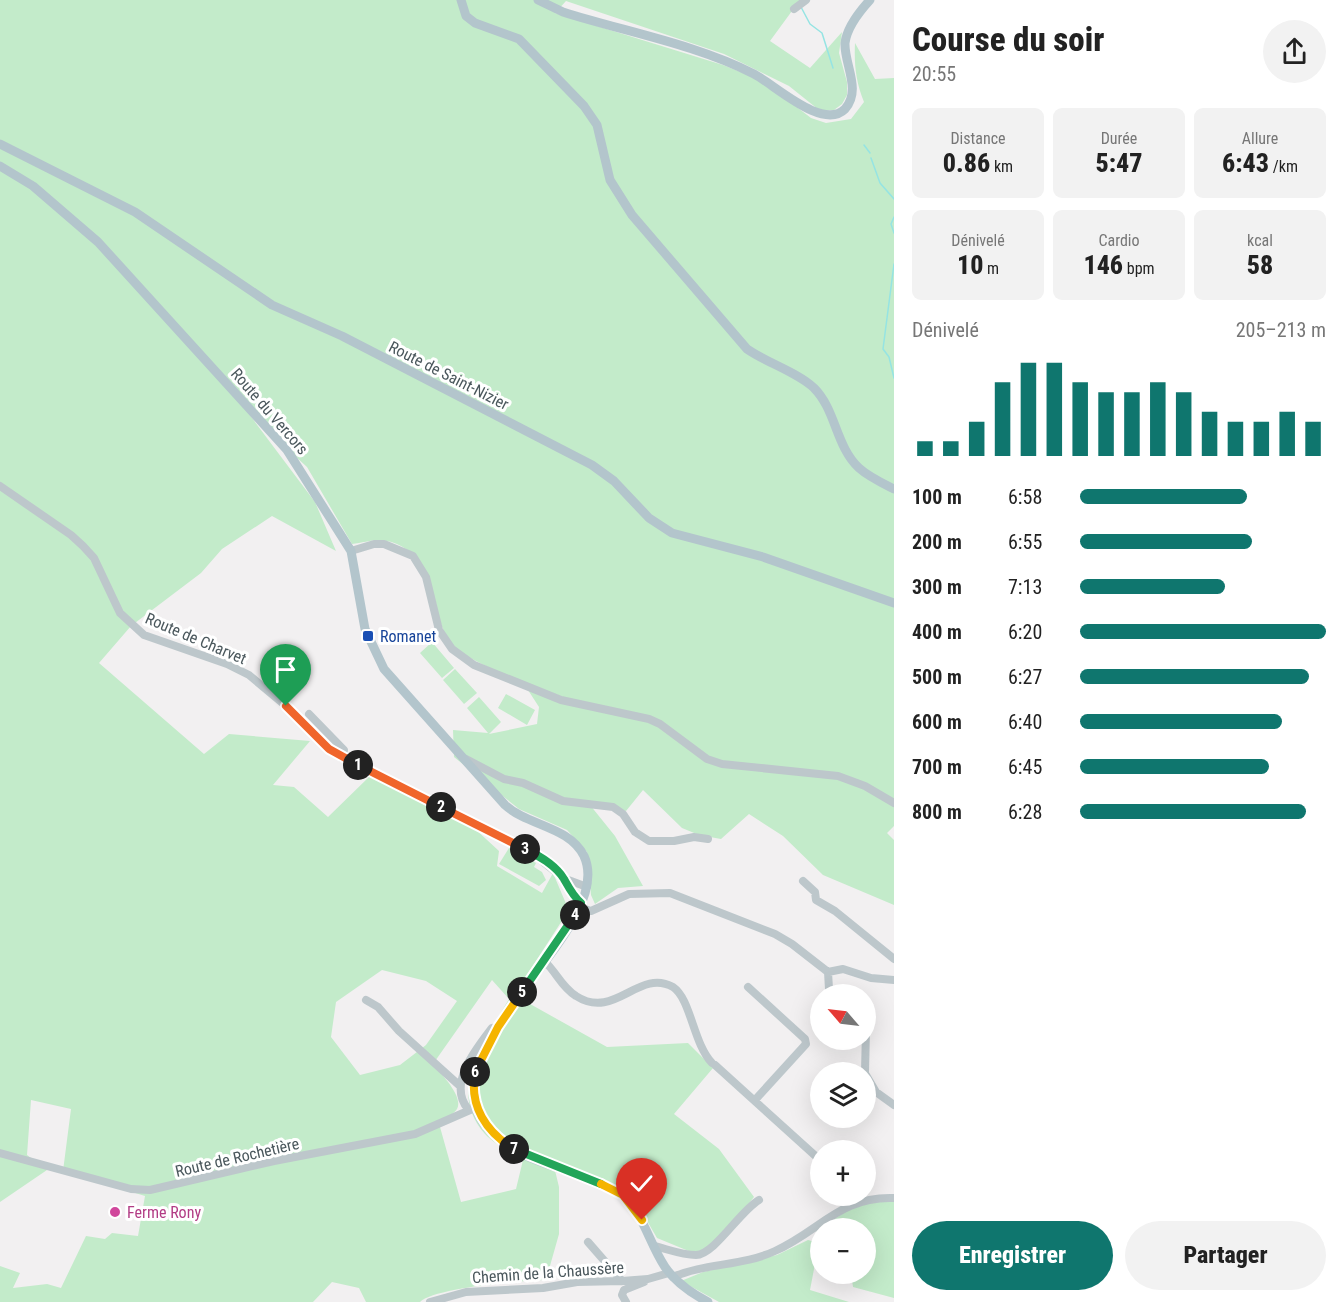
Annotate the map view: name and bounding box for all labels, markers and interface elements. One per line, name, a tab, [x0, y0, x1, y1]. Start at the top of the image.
text: Course du soir	[912, 20, 1104, 59]
button: share	[1263, 20, 1326, 83]
text: 20:55	[912, 62, 956, 86]
text: Distance	[950, 129, 1006, 148]
text: Durée	[1101, 129, 1137, 148]
text: Allure	[1242, 129, 1278, 148]
text: 0.86	[943, 148, 990, 178]
text: 5:47	[1096, 148, 1143, 178]
text: 6:43	[1222, 148, 1269, 178]
text: km	[990, 157, 1013, 176]
text: /km	[1269, 157, 1298, 176]
text: Dénivelé	[951, 231, 1005, 250]
text: Cardio	[1098, 231, 1140, 250]
text: kcal	[1247, 231, 1273, 250]
text: 10	[957, 250, 983, 280]
text: 146	[1083, 250, 1123, 280]
text: 58	[1247, 250, 1273, 280]
text: m	[983, 259, 999, 278]
text: bpm	[1123, 259, 1155, 278]
text: Dénivelé	[912, 318, 979, 342]
text: 205–213 m	[1236, 318, 1326, 342]
street label: Route de Saint-Nizier	[386, 337, 512, 414]
street label: Route du Vercors	[227, 364, 312, 458]
text: 100 m	[912, 485, 962, 509]
text: 6:58	[1008, 485, 1042, 509]
text: 200 m	[912, 530, 962, 554]
text: 6:55	[1008, 530, 1042, 554]
text: 300 m	[912, 575, 962, 599]
text: 7:13	[1008, 575, 1042, 599]
street label: Route de Charvet	[143, 609, 249, 668]
text: 400 m	[912, 620, 962, 644]
text: 6:20	[1008, 620, 1042, 644]
place label: Romanet	[380, 627, 436, 646]
marker: Romanet	[361, 629, 375, 643]
pin	[260, 644, 311, 706]
icon: arrive	[269, 653, 302, 686]
text: 500 m	[912, 665, 962, 689]
text: 6:27	[1008, 665, 1042, 689]
text: 600 m	[912, 710, 962, 734]
text: 6:40	[1008, 710, 1042, 734]
pin: 1	[343, 750, 373, 780]
text: 1	[354, 755, 362, 774]
text: 700 m	[912, 755, 962, 779]
text: 6:45	[1008, 755, 1042, 779]
pin: 2	[426, 792, 456, 822]
text: 2	[437, 797, 445, 816]
text: 800 m	[912, 800, 962, 824]
text: 6:28	[1008, 800, 1042, 824]
pin: 3	[510, 834, 540, 864]
text: 3	[521, 839, 529, 858]
pin: 4	[560, 900, 590, 930]
text: 4	[571, 905, 579, 924]
pin: 5	[507, 977, 537, 1007]
text: 5	[518, 982, 526, 1001]
north arrow	[810, 984, 876, 1050]
map controls	[810, 984, 876, 1284]
pin: 6	[460, 1057, 490, 1087]
text: 6	[471, 1062, 479, 1081]
button: layers	[810, 1062, 876, 1128]
street label: Route de Rochetière	[173, 1134, 301, 1181]
pin: 7	[499, 1134, 529, 1164]
text: 7	[510, 1139, 518, 1158]
button: +	[810, 1140, 876, 1206]
pin	[616, 1158, 667, 1220]
icon: check	[625, 1167, 658, 1200]
place label: Ferme Rony	[127, 1203, 201, 1222]
marker: Ferme Rony	[108, 1205, 122, 1219]
button: −	[810, 1218, 876, 1284]
button: Enregistrer	[912, 1221, 1113, 1290]
button: Partager	[1125, 1221, 1326, 1290]
street label: Chemin de la Chaussère	[472, 1258, 625, 1287]

